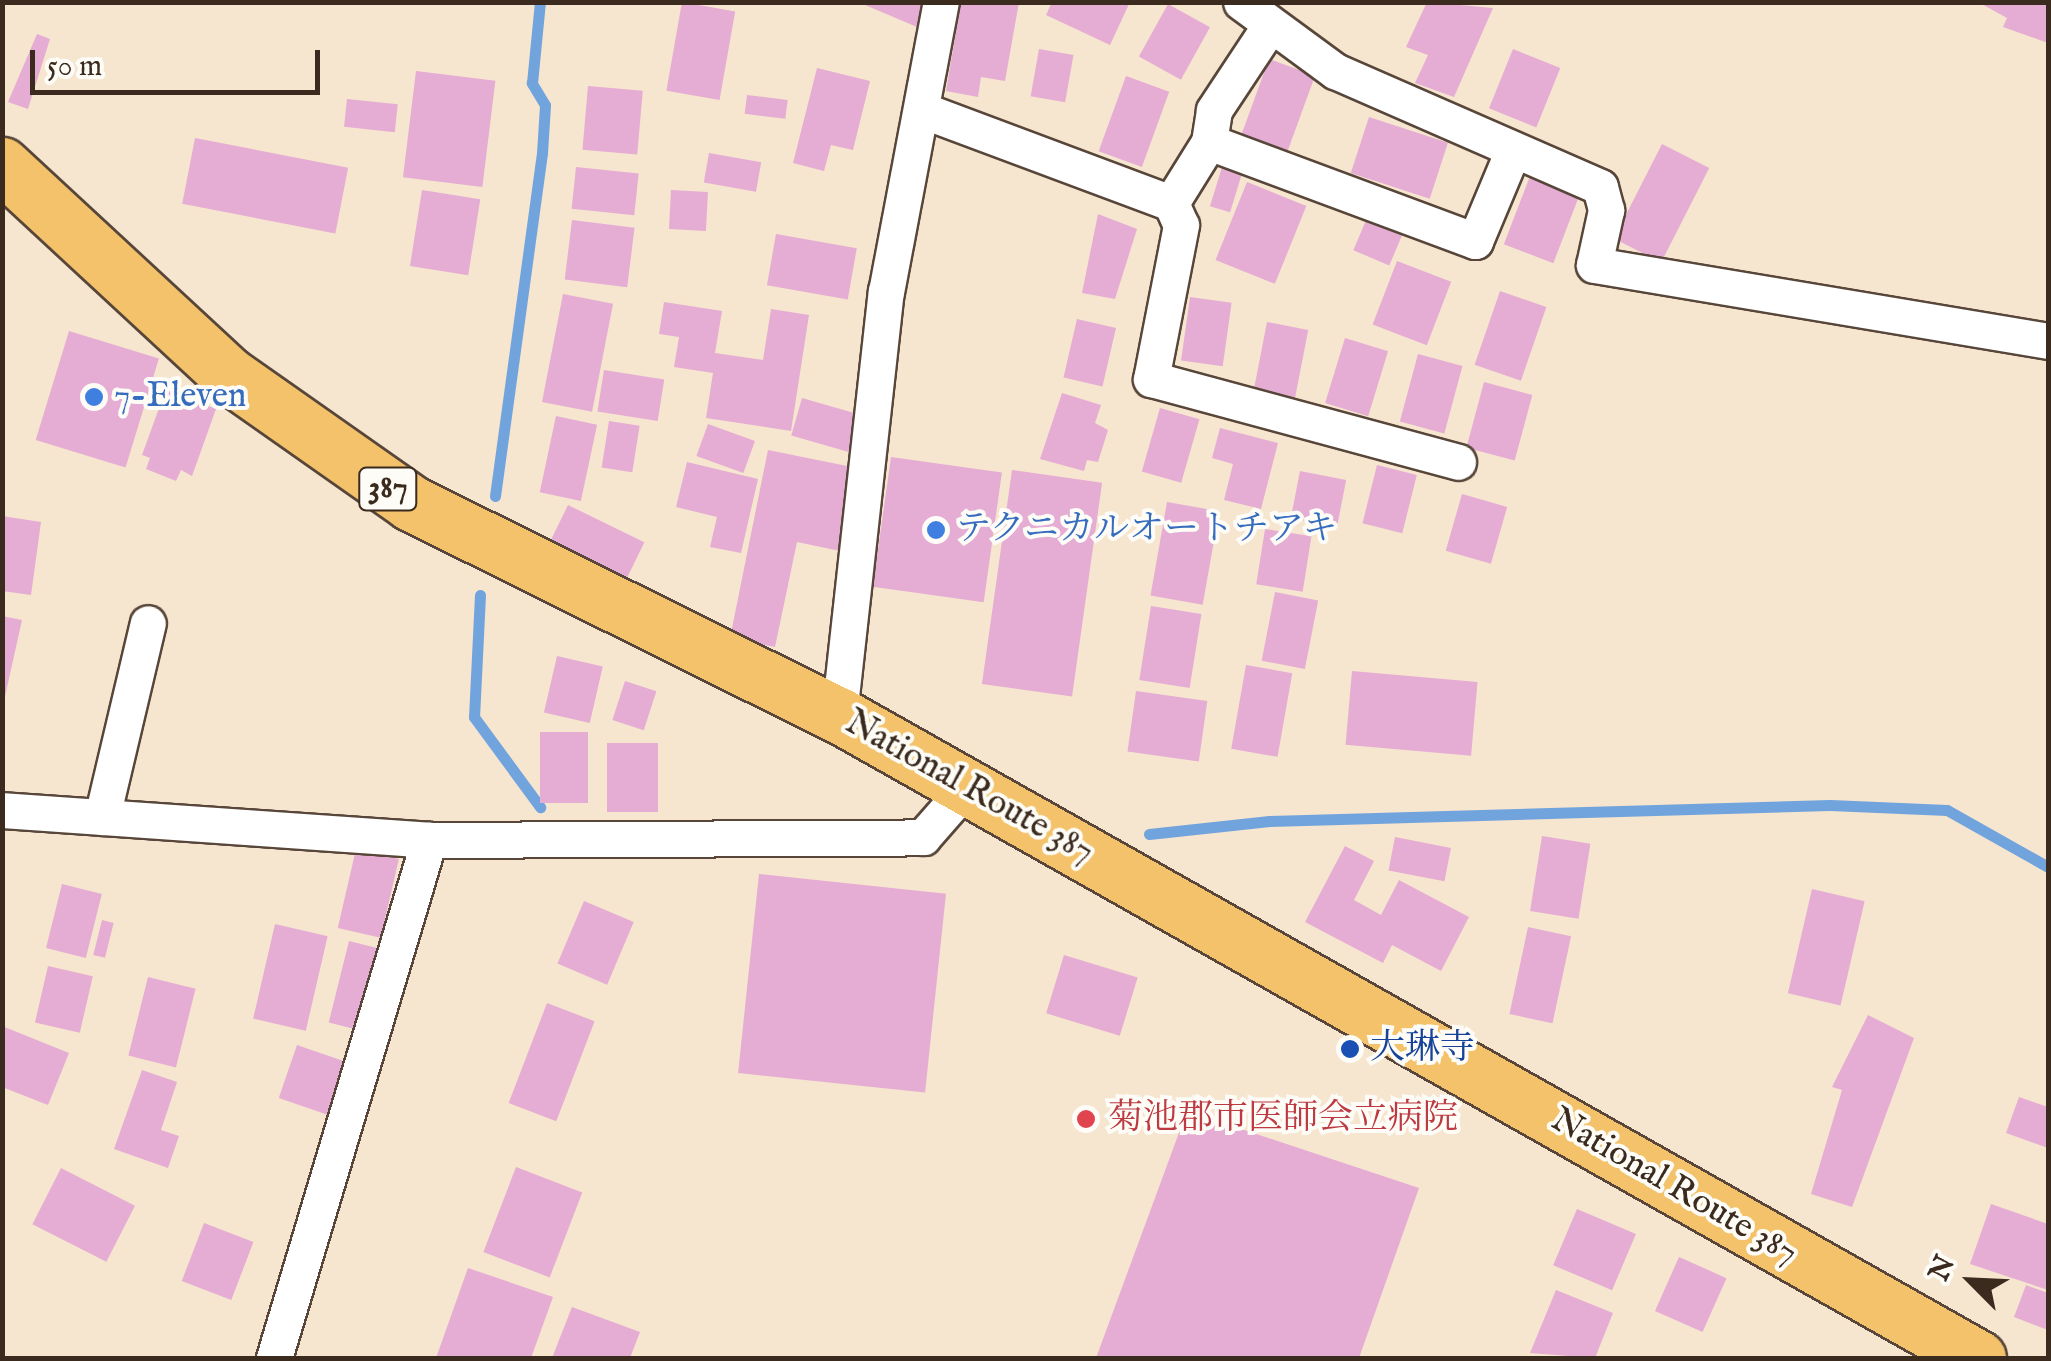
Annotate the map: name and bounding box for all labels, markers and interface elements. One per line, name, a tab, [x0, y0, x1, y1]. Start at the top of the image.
scale bar	[35, 30, 325, 92]
text: 50 m	[47, 48, 102, 86]
place label: 7-Eleven	[114, 376, 246, 418]
marker: 7-Eleven	[83, 386, 105, 408]
road number: 387	[358, 462, 418, 516]
place label: テクニカルオートチアキ	[956, 509, 1341, 551]
marker: テクニカルオートチアキ	[925, 519, 947, 541]
street label: National Route 387	[837, 702, 1101, 874]
place label: 大琳寺	[1370, 1028, 1475, 1070]
marker: 大琳寺	[1339, 1038, 1361, 1060]
place label: 菊池郡市医師会立病院	[1108, 1098, 1458, 1140]
street label: National Route 387	[1543, 1099, 1805, 1275]
marker: 菊池郡市医師会立病院	[1073, 1106, 1099, 1132]
north arrow	[1921, 1231, 2021, 1331]
text: N	[1922, 1250, 1964, 1287]

